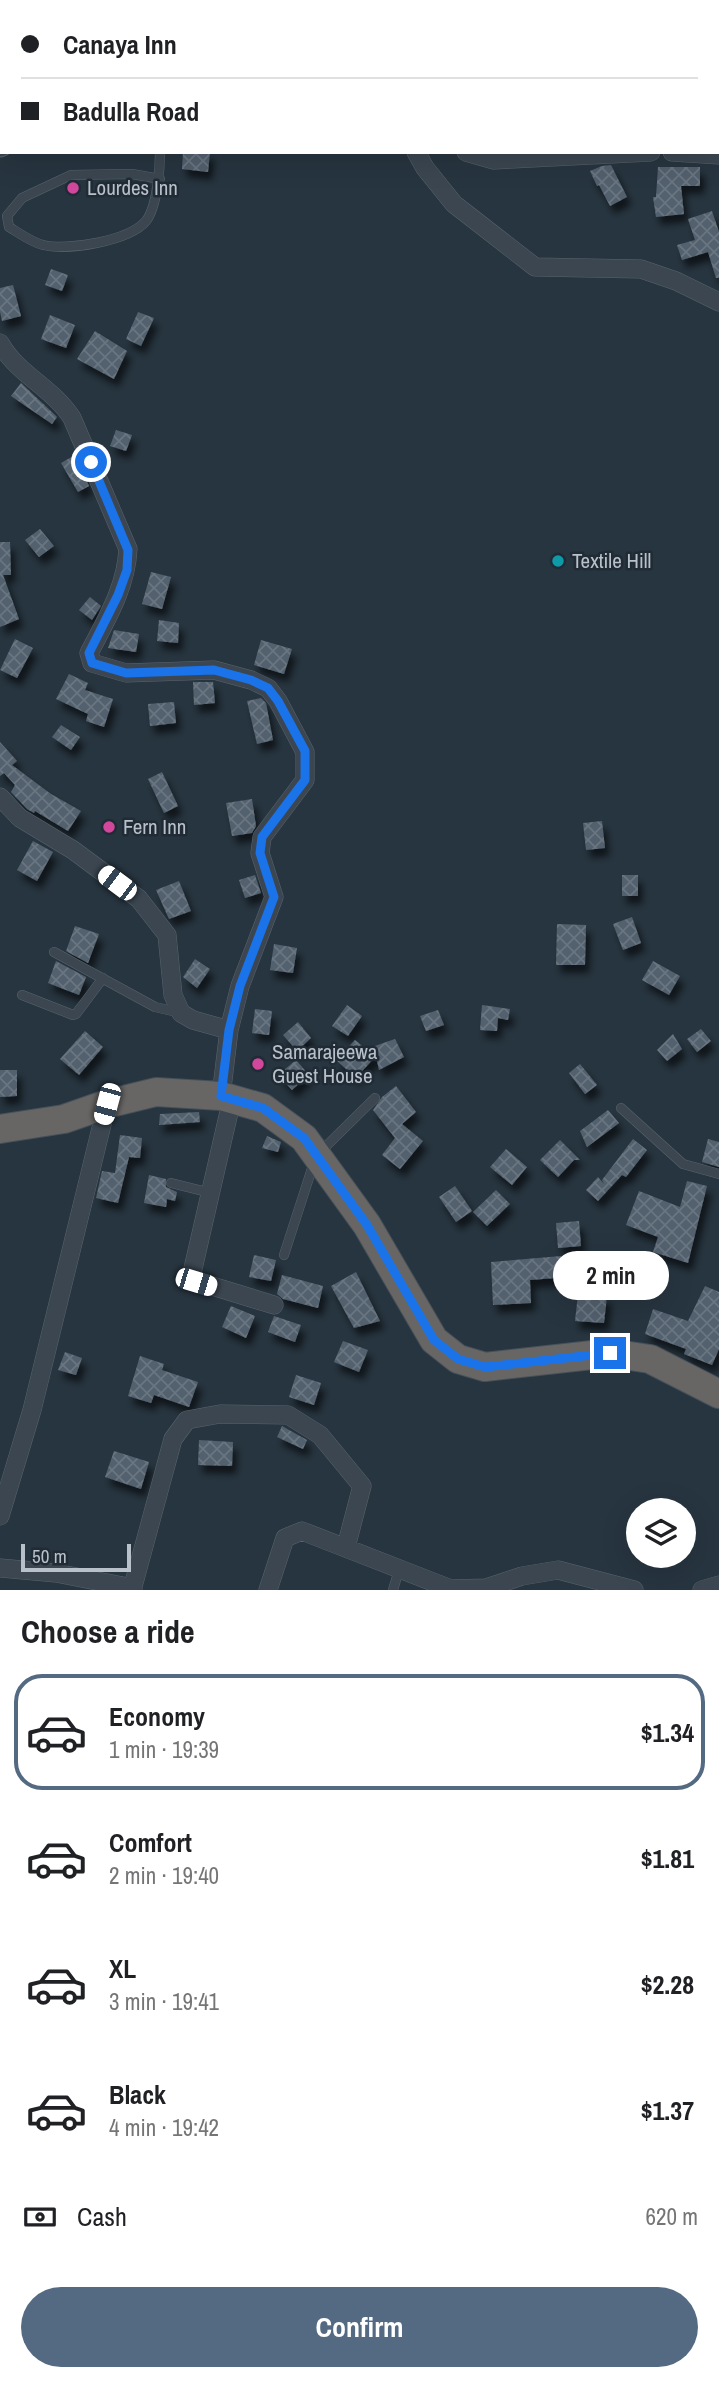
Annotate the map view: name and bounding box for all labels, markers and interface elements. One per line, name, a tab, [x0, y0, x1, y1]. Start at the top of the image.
text: Canaya Inn	[63, 27, 177, 62]
text: Badulla Road	[63, 94, 199, 129]
place label: Lourdes Inn	[87, 173, 178, 202]
marker: Lourdes Inn	[65, 180, 81, 196]
route start	[75, 446, 107, 478]
place label: Textile Hill	[572, 546, 651, 575]
marker: Textile Hill	[550, 553, 566, 569]
place label: Fern Inn	[123, 812, 186, 841]
marker: Fern Inn	[101, 819, 117, 835]
car	[94, 862, 141, 904]
place label: Samarajeewa Guest House	[272, 1037, 378, 1090]
marker: Samarajeewa Guest House	[250, 1056, 266, 1072]
car	[92, 1081, 123, 1127]
callout: 2 min	[552, 1252, 668, 1300]
text: 2 min	[586, 1260, 636, 1291]
car	[173, 1266, 220, 1298]
route end	[594, 1337, 626, 1369]
map controls	[626, 1498, 696, 1568]
button: layers	[626, 1498, 696, 1568]
scale bar	[21, 1541, 131, 1573]
text: 50 m	[32, 1543, 67, 1569]
text: Choose a ride	[21, 1610, 195, 1653]
text: Economy	[109, 1699, 205, 1734]
icon: car	[25, 1701, 88, 1764]
text: $1.34	[641, 1715, 694, 1750]
text: 1 min · 19:39	[109, 1734, 219, 1765]
text: Comfort	[109, 1825, 192, 1860]
icon: car	[25, 1827, 88, 1890]
text: $1.81	[641, 1841, 694, 1876]
text: 2 min · 19:40	[109, 1860, 219, 1891]
text: XL	[109, 1951, 136, 1986]
icon: car	[25, 1953, 88, 2016]
text: $2.28	[641, 1967, 694, 2002]
text: 3 min · 19:41	[109, 1986, 219, 2017]
text: Black	[109, 2077, 166, 2112]
icon: car	[25, 2079, 88, 2142]
text: $1.37	[641, 2093, 694, 2128]
text: 4 min · 19:42	[109, 2112, 219, 2143]
icon: cash	[21, 2198, 59, 2236]
text: Cash	[77, 2199, 127, 2234]
text: 620 m	[646, 2201, 698, 2232]
button: Confirm	[21, 2287, 698, 2367]

